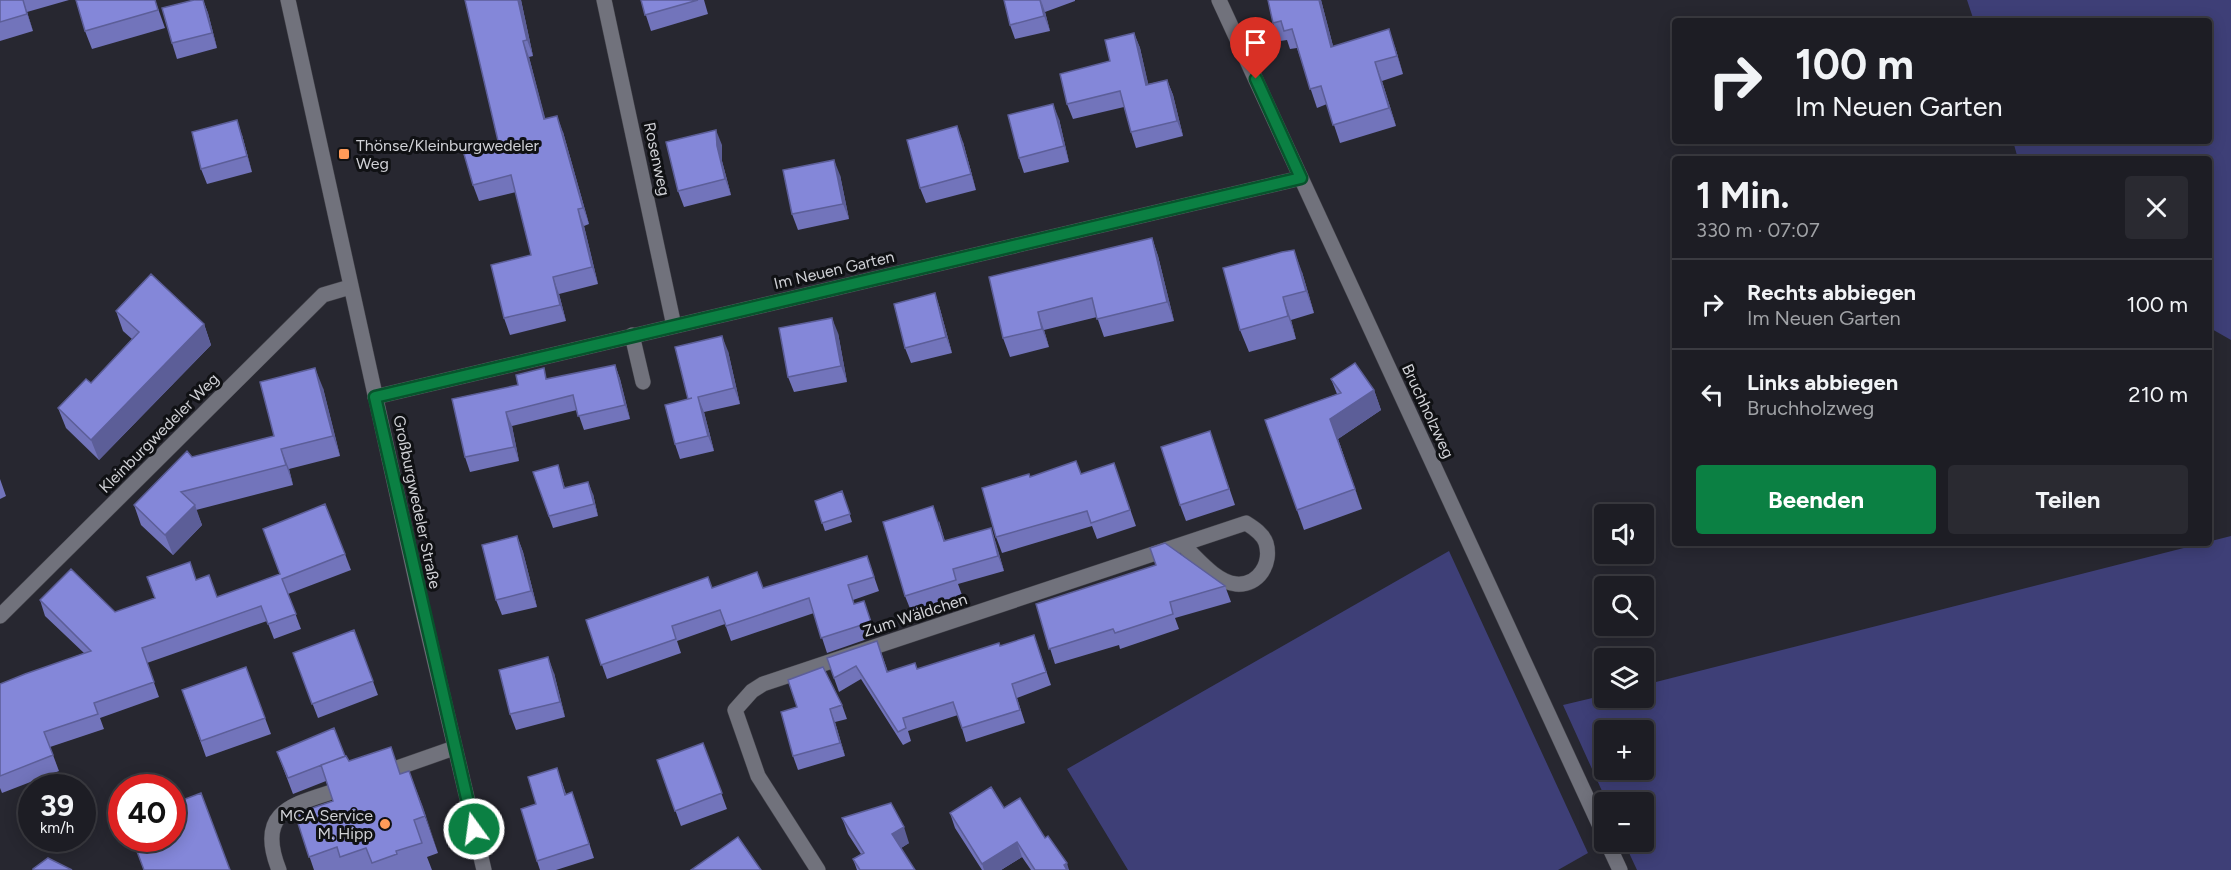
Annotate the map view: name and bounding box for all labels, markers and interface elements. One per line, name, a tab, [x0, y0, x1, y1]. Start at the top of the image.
pin	[1230, 17, 1281, 79]
icon: arrive	[1239, 26, 1272, 59]
text: 100 m	[1795, 39, 1914, 90]
icon: right	[1696, 42, 1774, 120]
text: Im Neuen Garten	[1795, 90, 2003, 123]
street label: Rosenweg	[640, 120, 674, 198]
place label: Thönse/Kleinburgwedeler Weg	[356, 136, 540, 173]
marker: Thönse/Kleinburgwedeler Weg	[337, 147, 351, 161]
text: 1 Min.	[1696, 174, 1789, 217]
button: close	[2125, 176, 2188, 239]
text: 330 m · 07:07	[1696, 218, 1820, 242]
street label: Im Neuen Garten	[772, 247, 896, 293]
text: Rechts abbiegen	[1747, 279, 1916, 306]
icon: right	[1696, 288, 1729, 321]
text: 100 m	[2127, 291, 2188, 318]
text: Im Neuen Garten	[1747, 306, 1901, 330]
street label: Bruchholzweg	[1398, 361, 1458, 461]
street label: Kleinburgwedeler Weg	[95, 369, 223, 497]
text: Links abbiegen	[1747, 369, 1898, 396]
icon: left	[1696, 378, 1729, 411]
text: 210 m	[2128, 381, 2188, 408]
text: Bruchholzweg	[1747, 396, 1874, 420]
street label: Großburgwedeler Straße	[389, 413, 445, 591]
button: Beenden	[1696, 465, 1936, 534]
button: Teilen	[1948, 465, 2188, 534]
map controls	[1594, 504, 1654, 852]
button: sound	[1594, 504, 1654, 564]
button: search	[1594, 576, 1654, 636]
street label: Zum Wäldchen	[861, 589, 970, 641]
button: layers	[1594, 648, 1654, 708]
button: +	[1594, 720, 1654, 780]
speed limit sign: 40	[108, 774, 186, 852]
text: 39	[40, 787, 74, 824]
button: −	[1594, 792, 1654, 852]
position arrow	[442, 797, 506, 861]
place label: MCA Service M. Hipp	[280, 806, 373, 843]
marker: MCA Service M. Hipp	[378, 817, 392, 831]
text: km/h	[40, 819, 74, 837]

